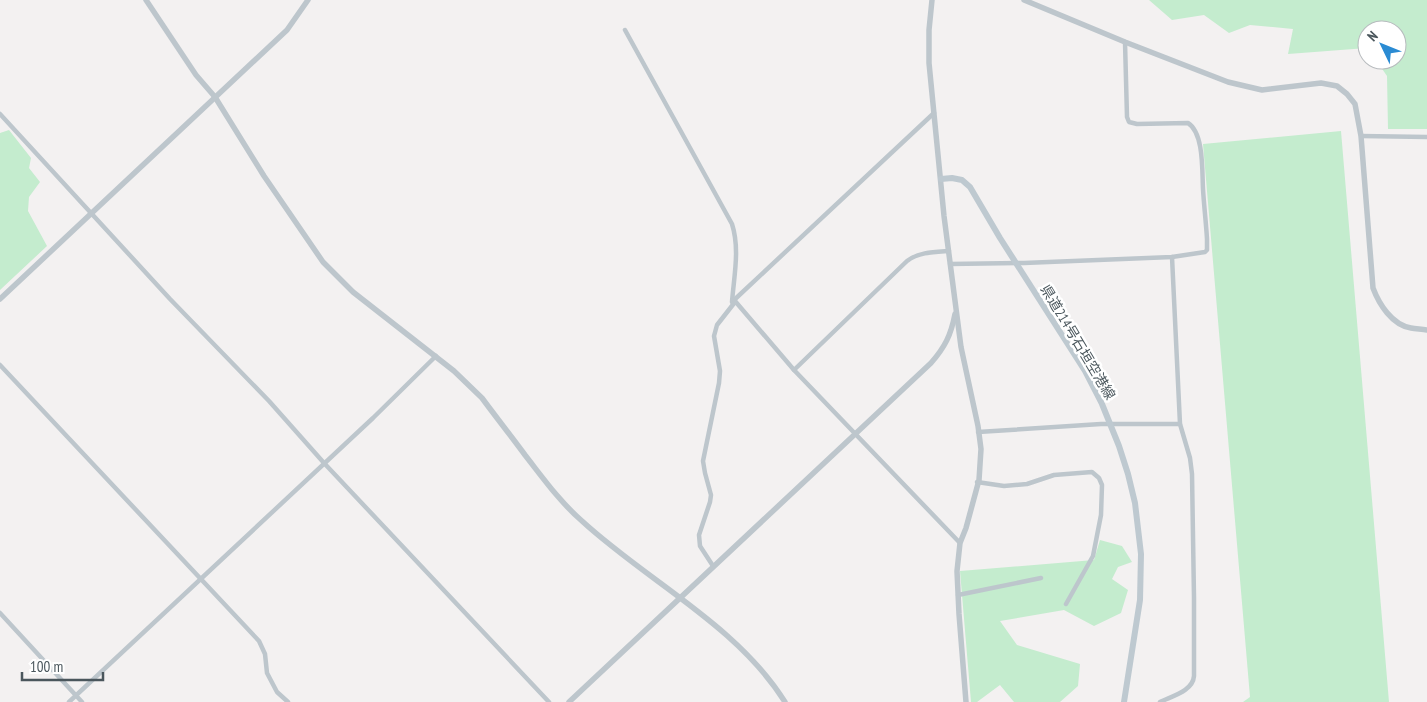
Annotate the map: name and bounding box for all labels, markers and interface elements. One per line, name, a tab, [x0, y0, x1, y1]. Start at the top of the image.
north arrow	[1357, 20, 1407, 70]
text: N	[1363, 27, 1382, 45]
street label: 県道214号石垣空港線	[1037, 281, 1119, 403]
scale bar	[22, 650, 104, 682]
text: 100 m	[30, 657, 63, 676]

